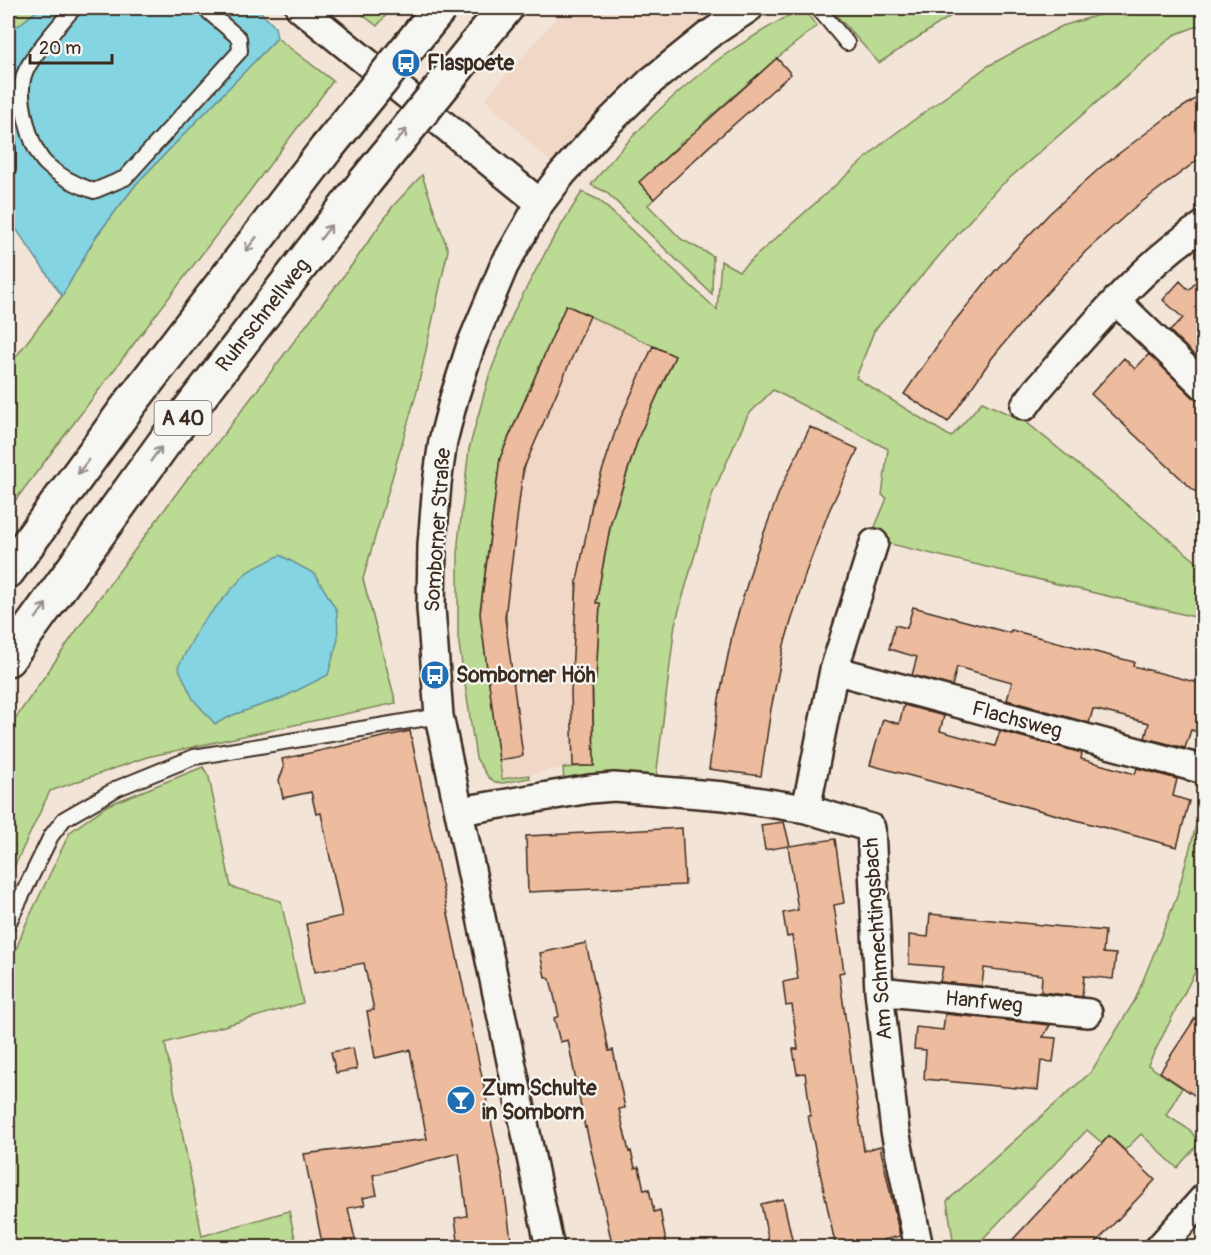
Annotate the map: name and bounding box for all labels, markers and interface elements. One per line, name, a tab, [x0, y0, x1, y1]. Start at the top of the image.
scale bar	[30, 27, 112, 65]
text: 20 m	[39, 37, 81, 60]
bus stop icon: Flaspoete	[390, 47, 422, 79]
place label: Flaspoete	[427, 50, 515, 77]
one-way arrow	[395, 128, 408, 144]
one-way arrow	[320, 225, 332, 241]
one-way arrow	[245, 236, 258, 252]
street label: Ruhrschnellweg	[210, 253, 316, 377]
road number: A 40	[154, 401, 212, 435]
one-way arrow	[150, 446, 163, 462]
street label: Somborner Straße	[419, 446, 457, 613]
one-way arrow	[77, 458, 90, 474]
one-way arrow	[35, 604, 47, 620]
bus stop icon: Somborner Höh	[419, 659, 451, 691]
place label: Somborner Höh	[456, 662, 596, 689]
street label: Flachsweg	[969, 695, 1065, 745]
street label: Am Schmechtingsbach	[857, 837, 899, 1041]
street label: Hanfweg	[944, 985, 1024, 1019]
place label: Zum Schulte in Somborn	[482, 1075, 597, 1126]
bar icon: Zum Schulte in Somborn	[445, 1084, 477, 1116]

